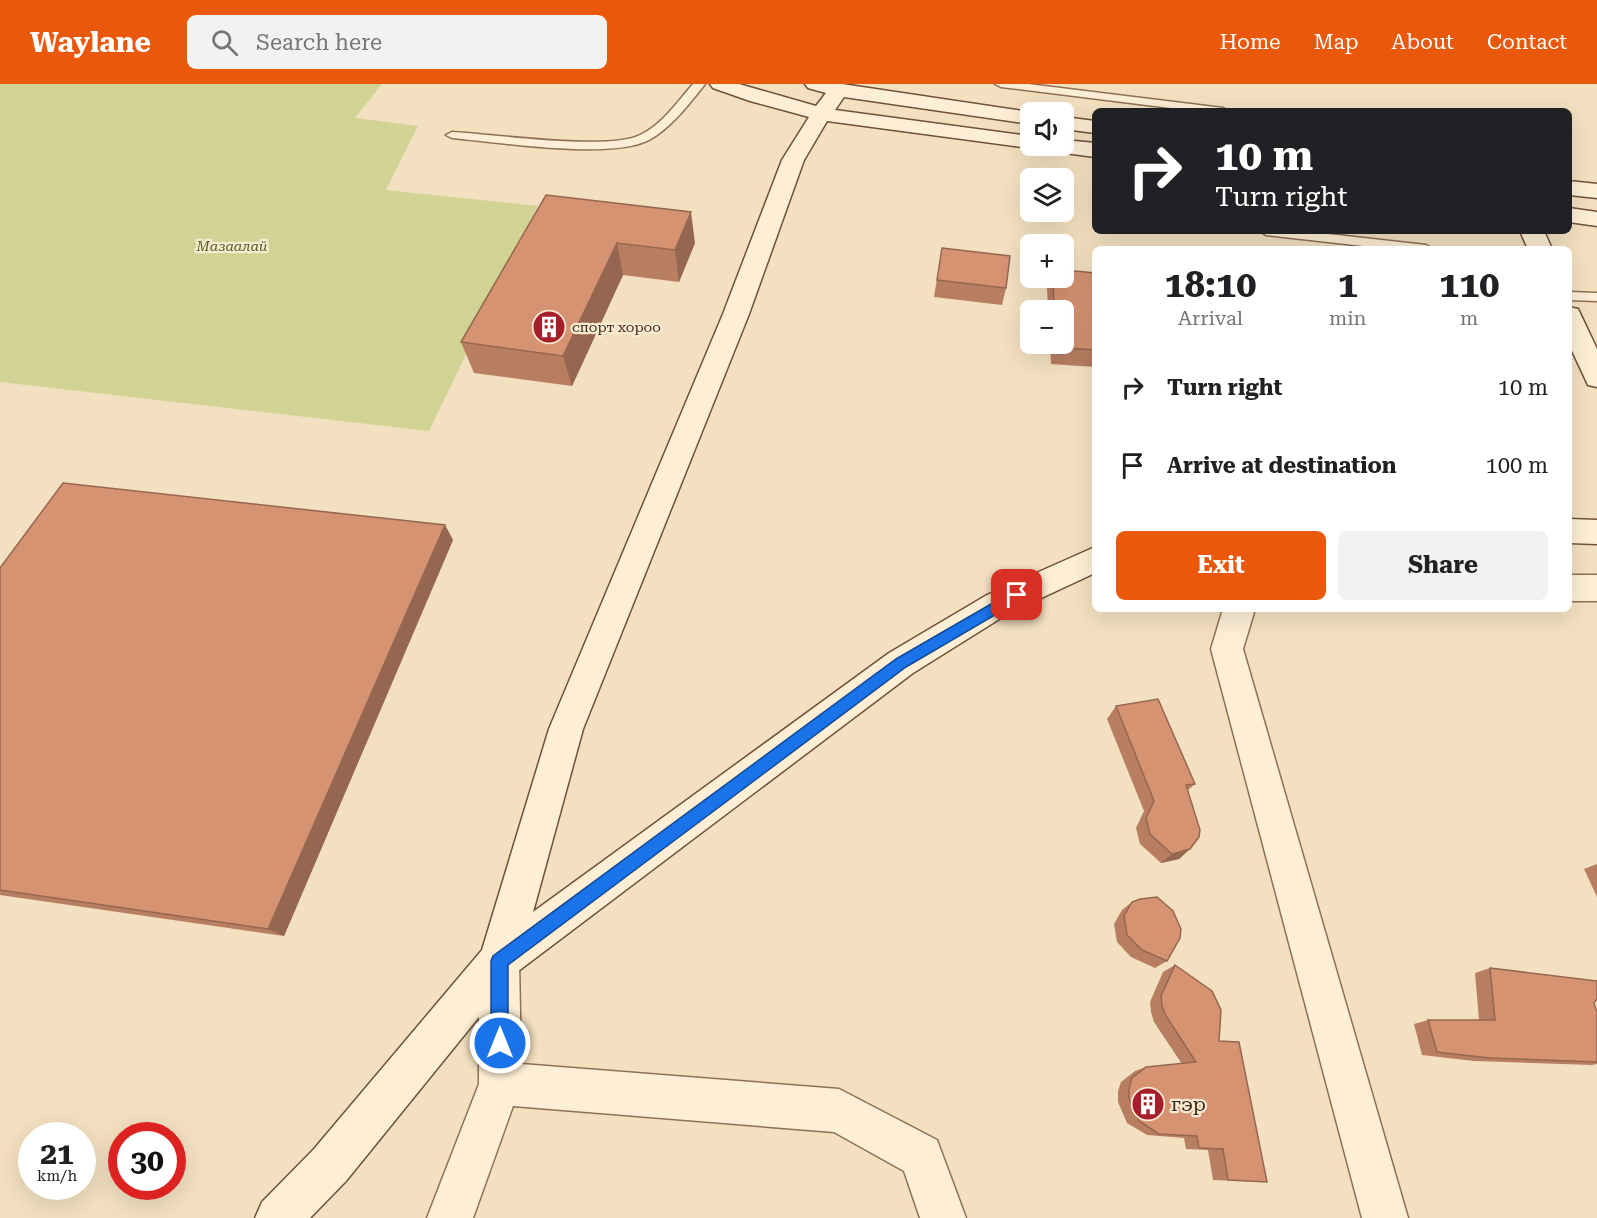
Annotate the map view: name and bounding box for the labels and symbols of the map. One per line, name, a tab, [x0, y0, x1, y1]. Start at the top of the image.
park label: Мазаалай	[196, 238, 268, 254]
building icon: спорт хороо	[531, 309, 567, 345]
place label: спорт хороо	[572, 319, 661, 335]
pin	[991, 569, 1042, 620]
position arrow	[468, 1011, 532, 1075]
building icon: гэр	[1130, 1086, 1166, 1122]
place label: гэр	[1171, 1092, 1206, 1116]
speed limit sign: 30	[108, 1122, 186, 1200]

